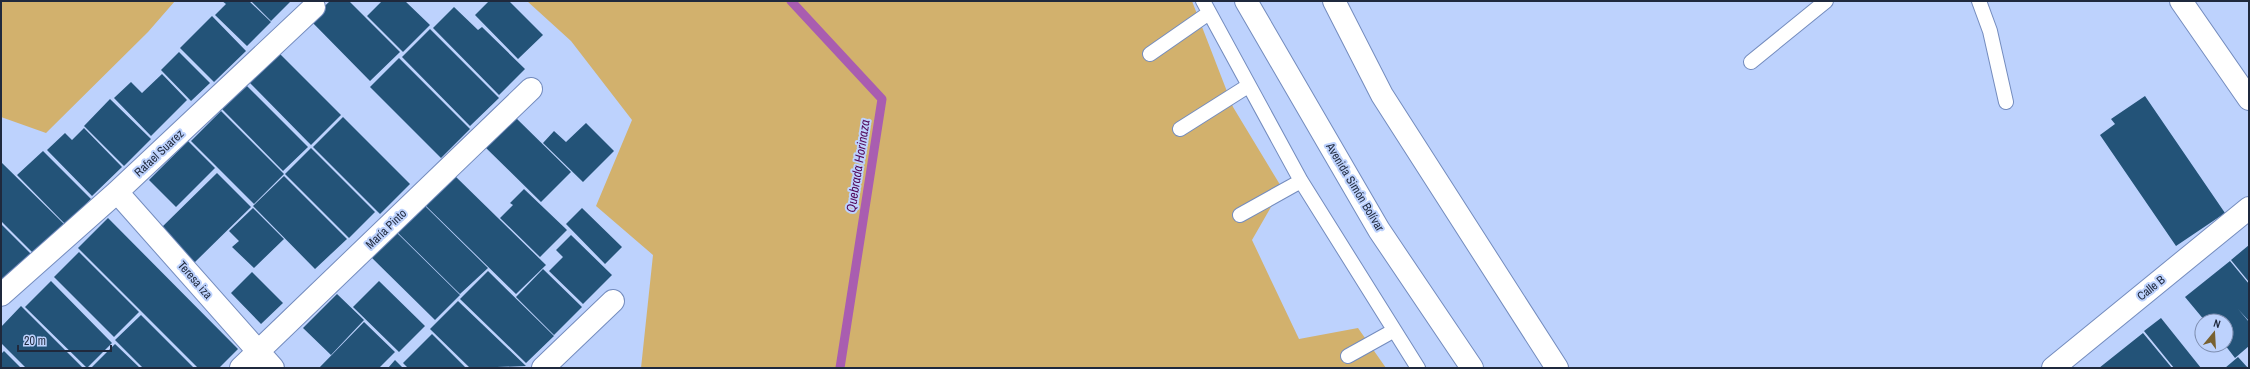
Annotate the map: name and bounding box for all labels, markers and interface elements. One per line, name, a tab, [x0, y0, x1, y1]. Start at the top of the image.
water label: Quebrada Horinaza	[842, 118, 874, 214]
street label: Rafael Suarez	[131, 126, 187, 180]
street label: Avenida Simón Bolívar	[1322, 139, 1388, 235]
street label: María Pinto	[362, 206, 410, 252]
street label: Teresa iza	[174, 258, 216, 303]
street label: Calle B	[2134, 272, 2169, 304]
north arrow	[2194, 313, 2234, 353]
text: N	[2212, 316, 2222, 331]
scale bar	[18, 327, 111, 353]
text: 20 m	[24, 333, 46, 349]

